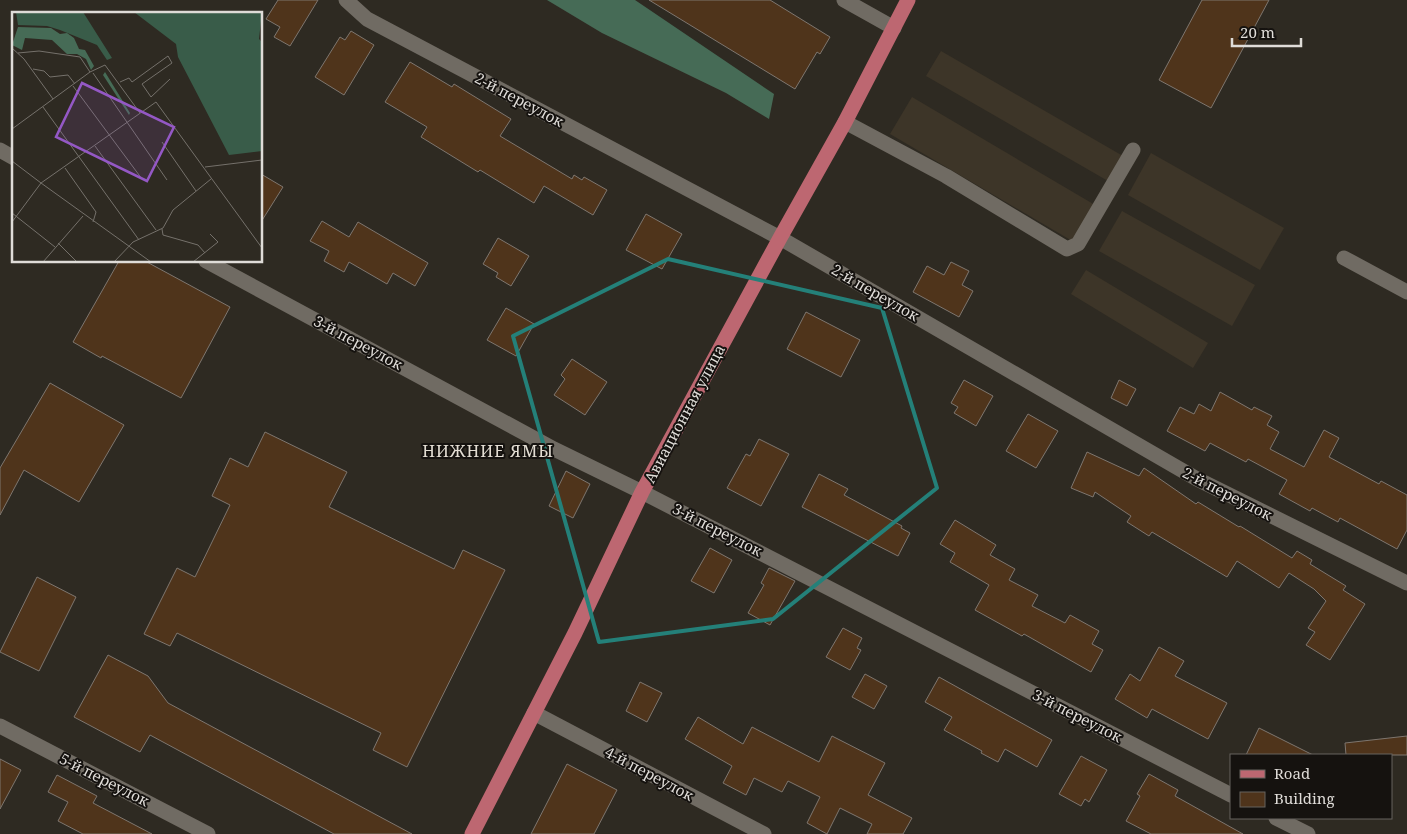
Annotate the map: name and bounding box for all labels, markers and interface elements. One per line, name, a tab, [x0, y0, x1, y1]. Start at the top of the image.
inset map	[12, 12, 262, 262]
scale bar	[1232, 15, 1301, 47]
text: 20 m	[1240, 22, 1275, 42]
street label: 2-й переулок	[472, 67, 567, 131]
street label: 2-й переулок	[828, 259, 923, 325]
street label: 3-й переулок	[311, 310, 406, 374]
street label: Авиационная улица	[639, 341, 729, 486]
district label: НИЖНИЕ ЯМЫ	[422, 440, 554, 462]
street label: 2-й переулок	[1179, 462, 1276, 524]
street label: 3-й переулок	[669, 498, 766, 560]
street label: 3-й переулок	[1029, 684, 1126, 746]
street label: 4-й переулок	[602, 741, 697, 805]
street label: 5-й переулок	[56, 748, 153, 810]
legend	[1230, 754, 1392, 819]
text: Road	[1274, 763, 1310, 783]
text: Building	[1274, 788, 1335, 808]

